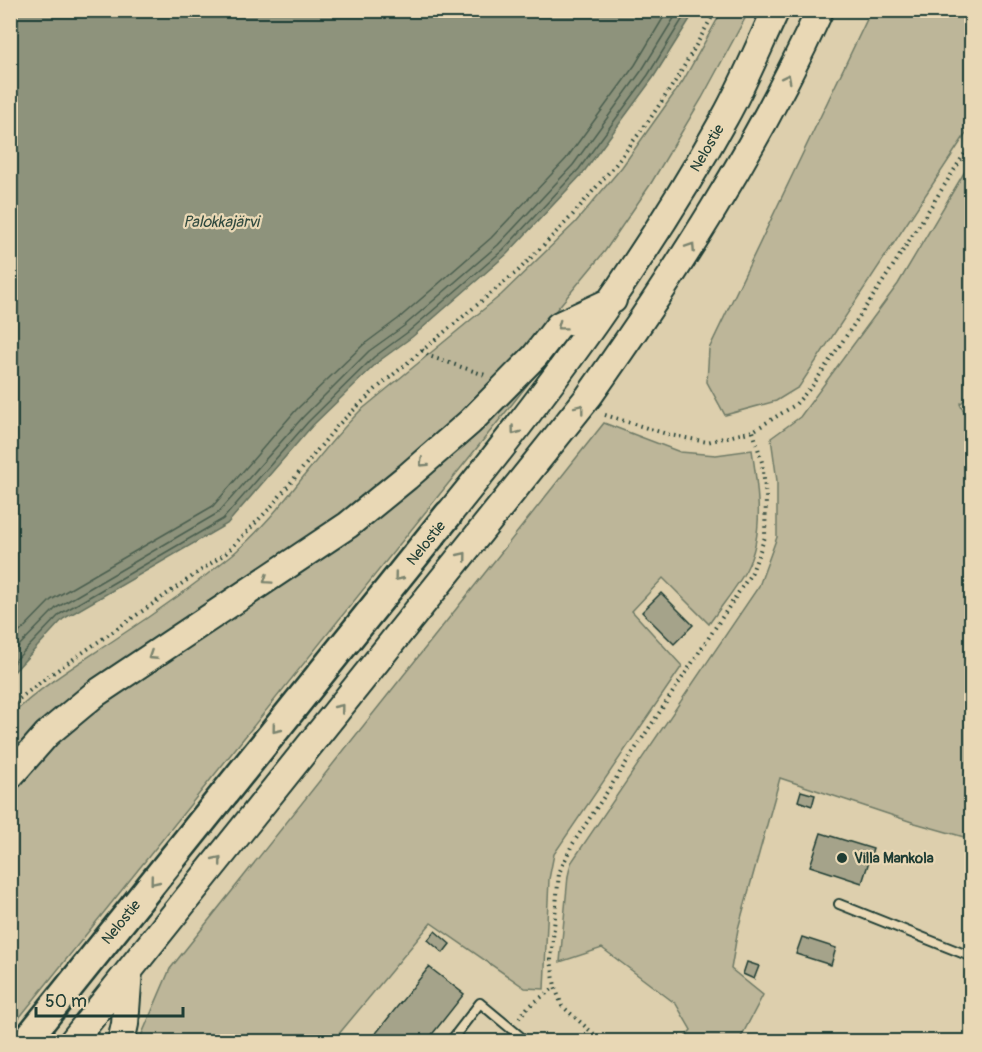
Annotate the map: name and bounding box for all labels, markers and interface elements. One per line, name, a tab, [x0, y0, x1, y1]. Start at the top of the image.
one-way arrow	[780, 73, 792, 84]
street label: Nelostie	[686, 120, 729, 176]
water label: Palokkajärvi	[183, 212, 261, 232]
one-way arrow	[684, 243, 695, 254]
one-way arrow	[557, 319, 568, 330]
one-way arrow	[573, 403, 584, 414]
one-way arrow	[512, 424, 523, 435]
one-way arrow	[419, 456, 430, 467]
street label: Nelostie	[403, 517, 451, 569]
one-way arrow	[455, 551, 466, 562]
one-way arrow	[395, 571, 406, 582]
one-way arrow	[263, 572, 273, 584]
one-way arrow	[148, 649, 158, 661]
one-way arrow	[333, 703, 344, 714]
one-way arrow	[272, 723, 283, 734]
place label: Villa Mankola	[854, 849, 934, 868]
marker: Villa Mankola	[835, 851, 849, 865]
one-way arrow	[211, 855, 222, 866]
one-way arrow	[150, 875, 161, 886]
street label: Nelostie	[98, 896, 146, 948]
scale bar	[36, 980, 183, 1018]
text: 50 m	[45, 990, 87, 1013]

